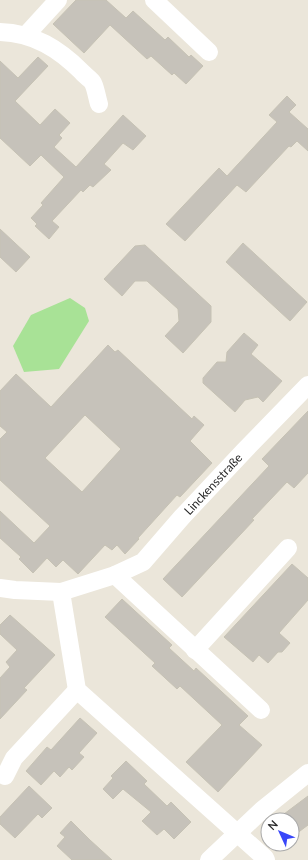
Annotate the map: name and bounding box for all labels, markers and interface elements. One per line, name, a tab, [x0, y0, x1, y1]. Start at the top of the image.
street label: Linckensstraße	[181, 450, 245, 518]
north arrow	[260, 812, 300, 852]
text: N	[265, 817, 280, 832]

